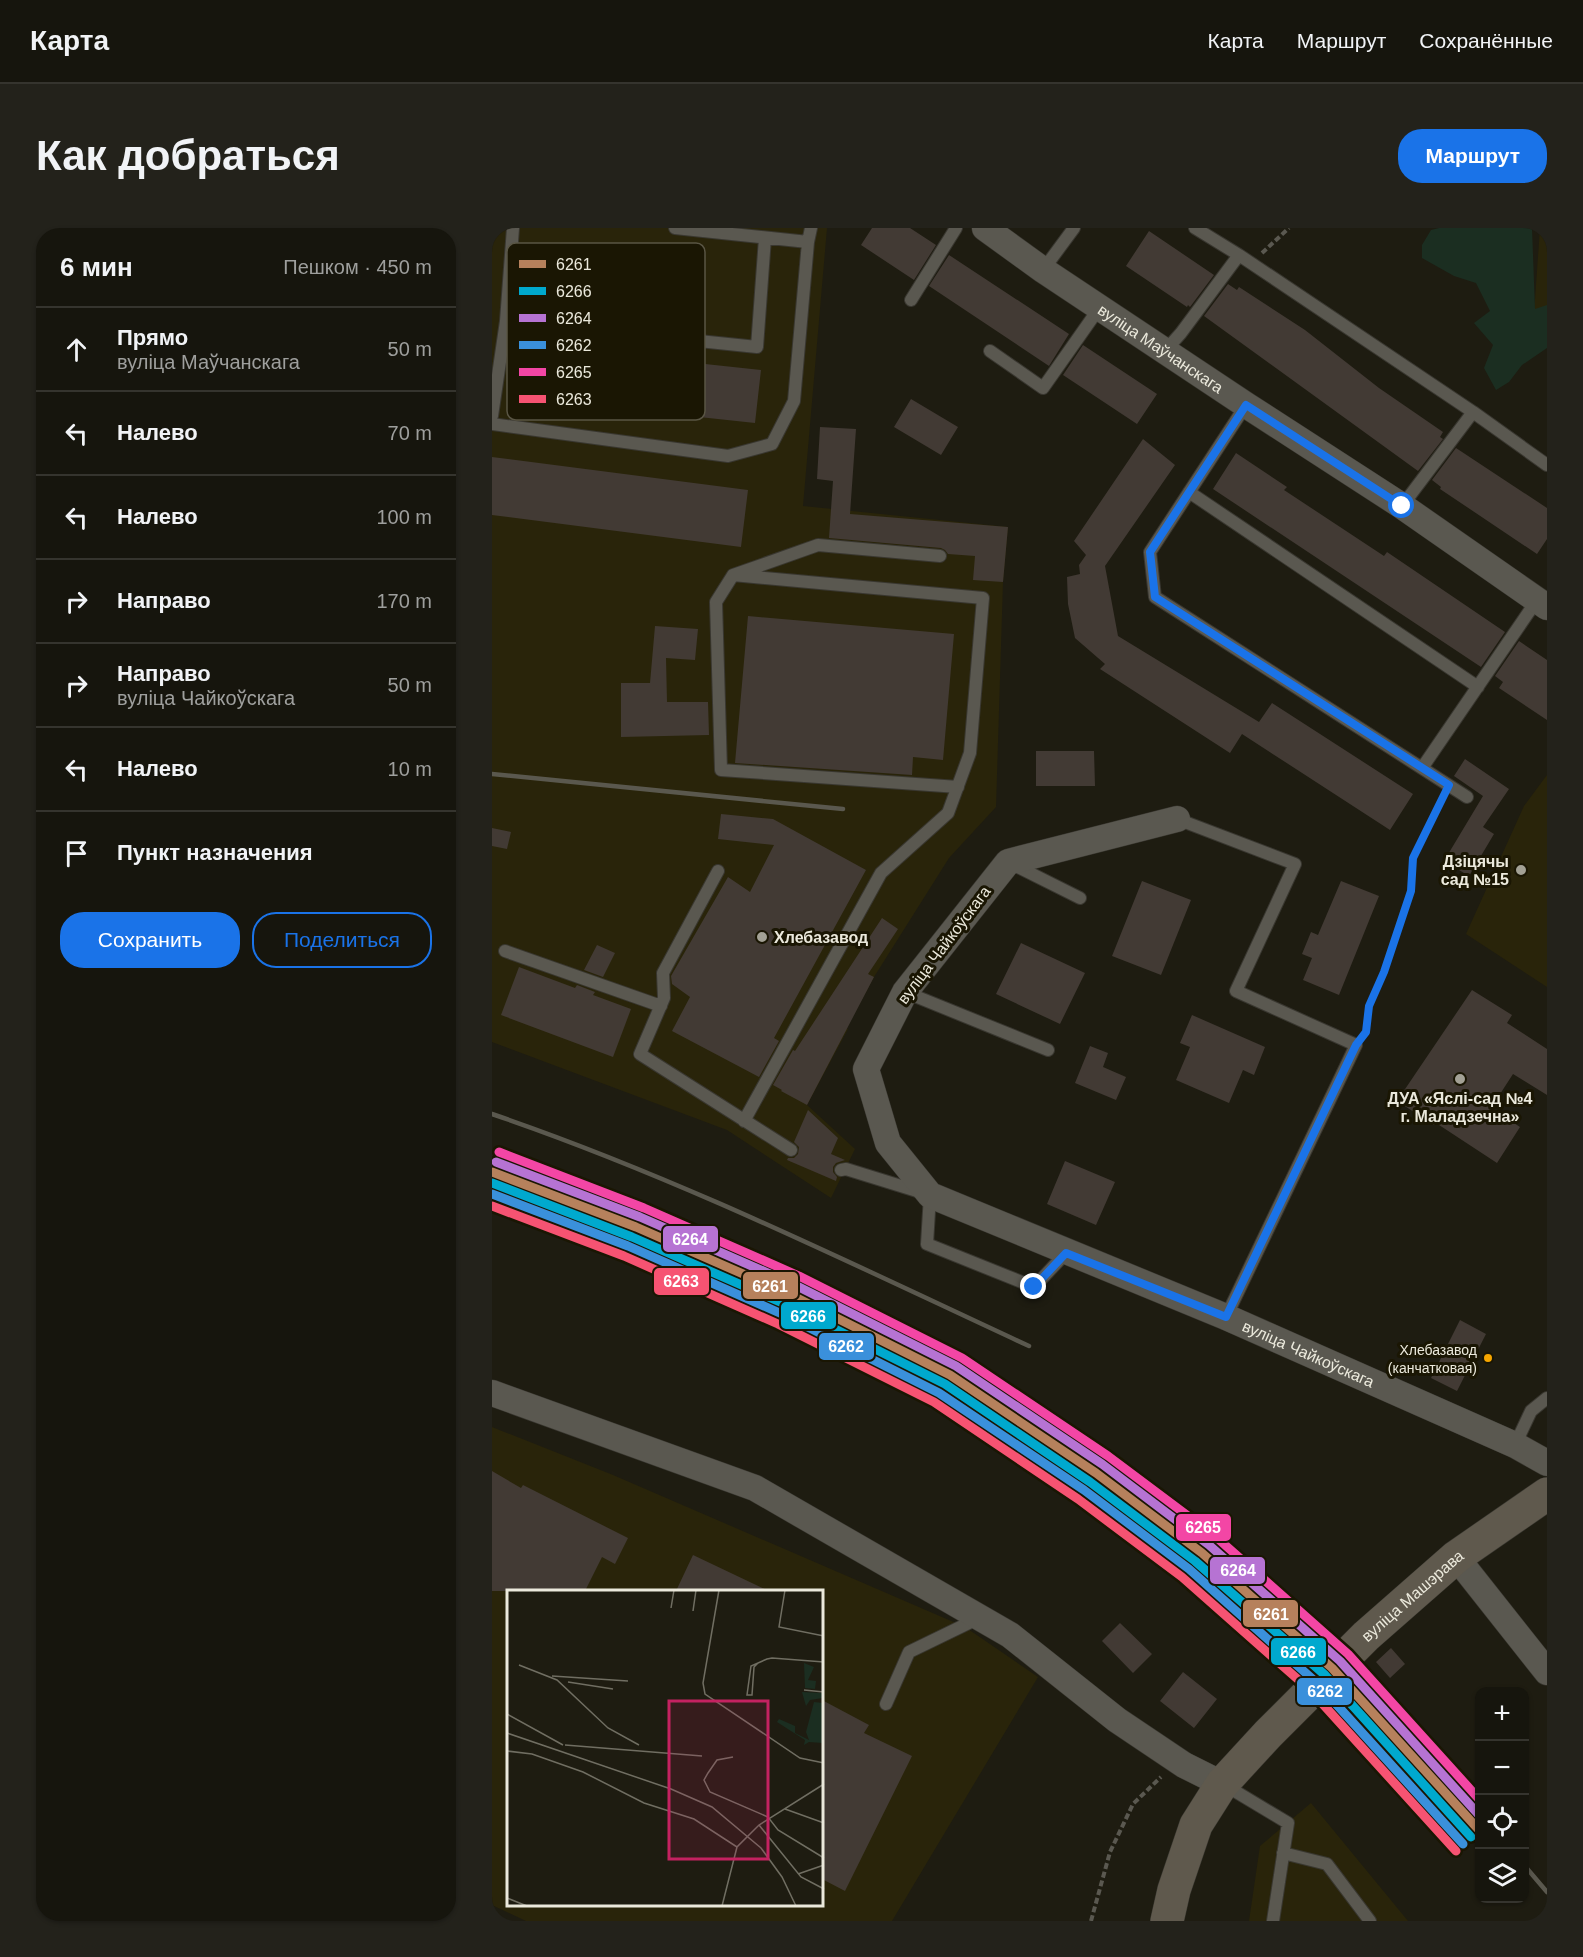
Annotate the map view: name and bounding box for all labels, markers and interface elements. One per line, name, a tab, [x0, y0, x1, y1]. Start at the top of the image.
text: Карта	[30, 25, 109, 56]
text: Карта	[1208, 29, 1264, 52]
text: Маршрут	[1297, 29, 1386, 52]
text: Сохранённые	[1419, 29, 1553, 52]
button: Маршрут	[1398, 129, 1547, 183]
text: Как добраться	[36, 132, 340, 179]
legend	[507, 243, 705, 420]
text: 6 мин	[60, 252, 133, 282]
text: Пешком · 450 m	[283, 256, 432, 278]
text: 6261	[556, 256, 592, 273]
text: 6266	[556, 283, 592, 300]
street label: вуліца Маўчанскага	[1095, 301, 1226, 396]
text: 6264	[556, 310, 592, 327]
text: Прямо	[117, 325, 188, 350]
icon: ahead	[60, 333, 93, 366]
text: 6262	[556, 337, 592, 354]
text: 50 m	[388, 338, 432, 360]
text: вуліца Маўчанскага	[117, 351, 300, 373]
text: 6265	[556, 364, 592, 381]
text: 6263	[556, 391, 592, 408]
icon: left	[60, 417, 93, 450]
text: Налево	[117, 420, 198, 445]
text: 70 m	[388, 422, 432, 444]
route start	[1388, 492, 1414, 518]
icon: left	[60, 501, 93, 534]
text: Налево	[117, 504, 198, 529]
text: 100 m	[376, 506, 432, 528]
icon: right	[60, 585, 93, 618]
text: Направо	[117, 588, 211, 613]
text: 170 m	[376, 590, 432, 612]
text: Направо	[117, 661, 211, 686]
icon: right	[60, 669, 93, 702]
text: 50 m	[388, 674, 432, 696]
text: вуліца Чайкоўскага	[117, 687, 295, 709]
icon: left	[60, 753, 93, 786]
text: Налево	[117, 756, 198, 781]
text: 10 m	[388, 758, 432, 780]
icon: arrive	[60, 837, 93, 870]
text: Пункт назначения	[117, 840, 313, 865]
place label: Дзіцячы сад №15	[1441, 853, 1509, 888]
marker: Дзіцячы сад №15	[1514, 863, 1528, 877]
street label: вуліца Чайкоўскага	[894, 883, 994, 1007]
button: Сохранить	[60, 912, 240, 968]
button: Поделиться	[252, 912, 432, 968]
place label: Хлебазавод	[774, 929, 868, 946]
marker: Хлебазавод	[755, 930, 769, 944]
marker: ДУА «Яслі-сад №4 г. Маладзечна»	[1453, 1072, 1467, 1086]
place label: ДУА «Яслі-сад №4 г. Маладзечна»	[1388, 1090, 1533, 1125]
line badge: 6264	[662, 1225, 719, 1253]
text: 6264	[672, 1231, 708, 1248]
line badge: 6263	[653, 1267, 710, 1296]
line badge: 6261	[742, 1271, 799, 1300]
text: 6263	[663, 1273, 699, 1290]
route end	[1020, 1273, 1046, 1299]
text: 6261	[752, 1278, 788, 1295]
line badge: 6266	[780, 1301, 837, 1330]
text: 6266	[790, 1308, 826, 1325]
street label: вуліца Чайкоўскага	[1240, 1317, 1377, 1390]
line badge: 6262	[818, 1332, 875, 1361]
text: 6262	[828, 1338, 864, 1355]
place label: Хлебазавод (канчатковая)	[1388, 1342, 1477, 1376]
marker: Хлебазавод (канчатковая)	[1482, 1352, 1494, 1364]
line badge: 6265	[1175, 1513, 1232, 1542]
text: 6265	[1185, 1519, 1221, 1536]
street label: вуліца Машэрава	[1358, 1546, 1466, 1645]
line badge: 6264	[1209, 1556, 1266, 1585]
text: 6264	[1220, 1562, 1256, 1579]
inset map	[507, 1590, 824, 1906]
line badge: 6261	[1242, 1599, 1299, 1628]
text: 6261	[1253, 1606, 1289, 1623]
line badge: 6266	[1270, 1637, 1327, 1666]
text: 6266	[1280, 1644, 1316, 1661]
line badge: 6262	[1296, 1677, 1353, 1706]
text: 6262	[1307, 1683, 1343, 1700]
map controls	[1475, 1687, 1529, 1903]
button: +	[1475, 1687, 1529, 1741]
button: −	[1475, 1741, 1529, 1795]
button: locate	[1475, 1795, 1529, 1849]
button: layers	[1475, 1849, 1529, 1903]

